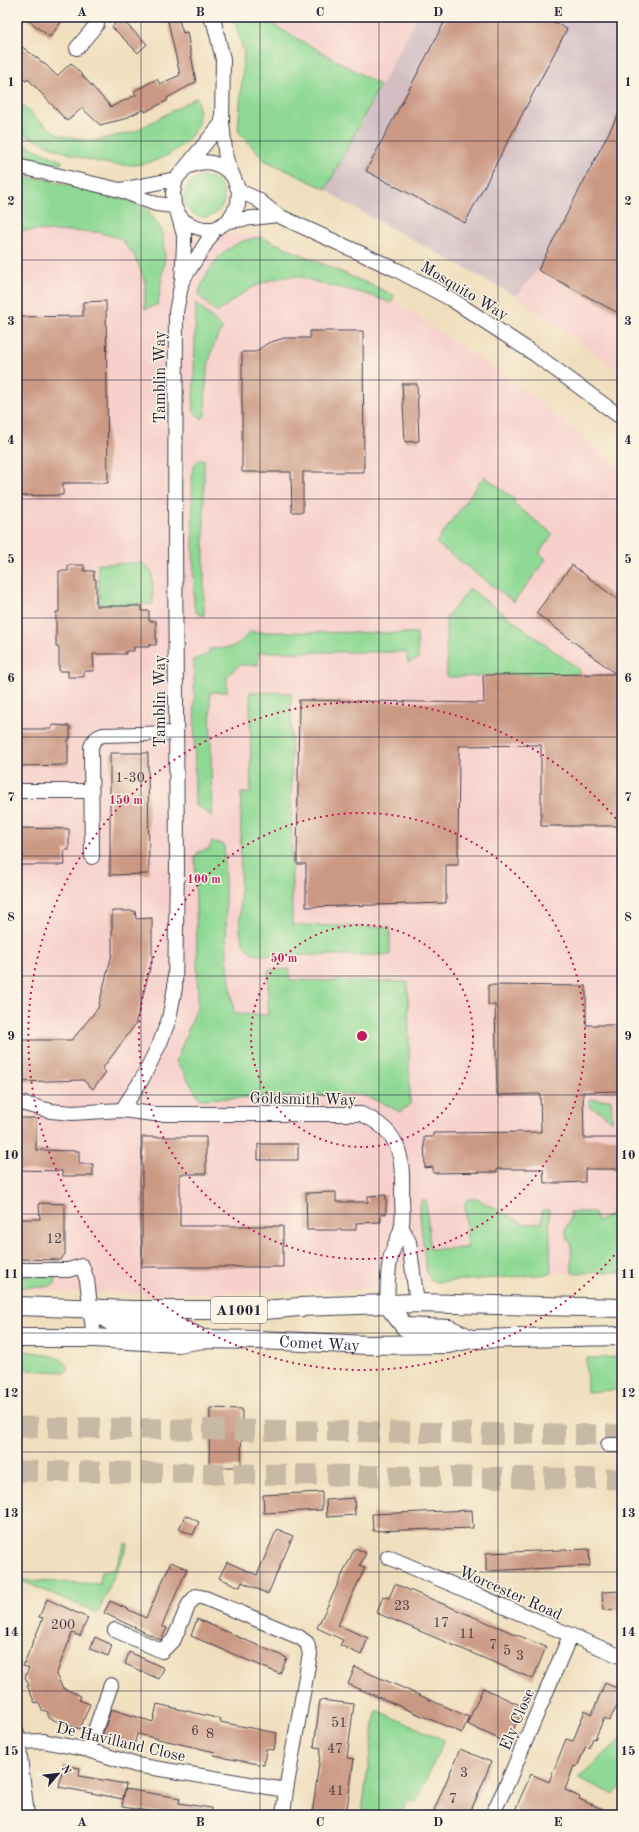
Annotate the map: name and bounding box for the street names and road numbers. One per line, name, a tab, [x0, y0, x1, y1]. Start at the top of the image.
street label: Mosquito Way	[417, 259, 511, 324]
street label: Tamblin Way	[153, 330, 169, 424]
street label: Tamblin Way	[153, 654, 169, 748]
street label: Goldsmith Way	[249, 1091, 357, 1109]
road number: A1001	[211, 1297, 267, 1323]
street label: Comet Way	[279, 1335, 361, 1355]
street label: Worcester Road	[456, 1564, 564, 1624]
street label: Ely Close	[498, 1686, 538, 1753]
street label: De Havilland Close	[54, 1720, 187, 1766]

